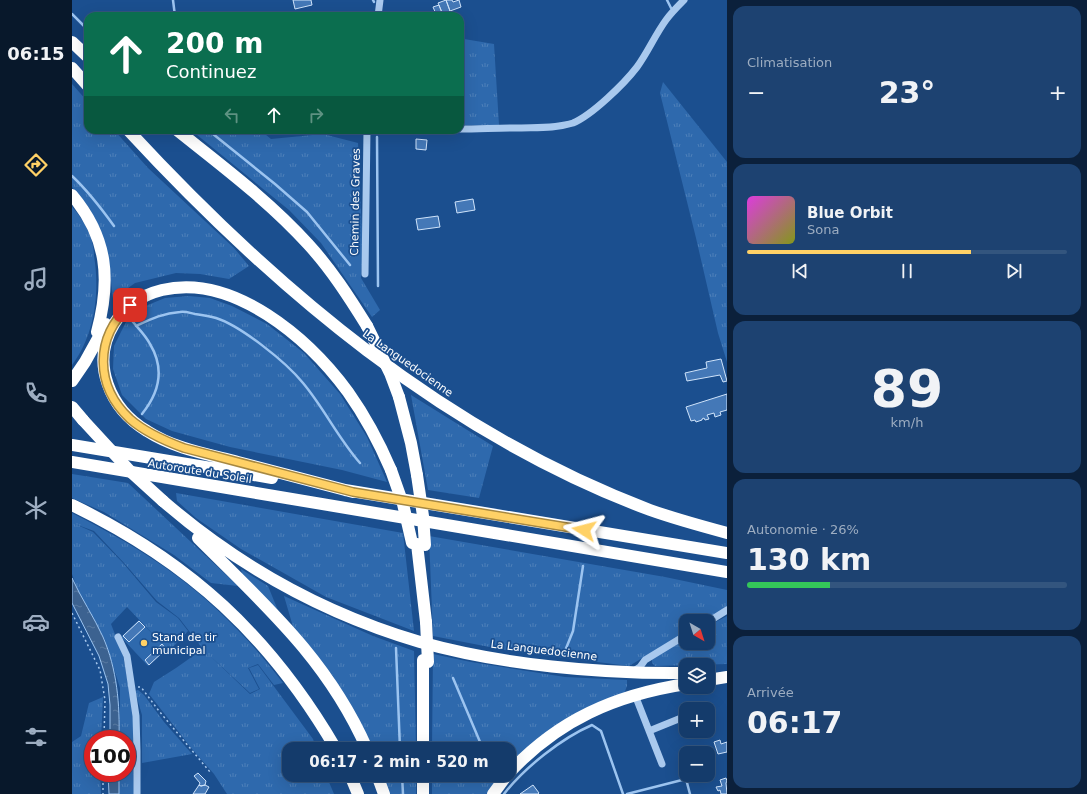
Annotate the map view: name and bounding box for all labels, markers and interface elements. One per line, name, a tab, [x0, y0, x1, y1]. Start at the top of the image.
text: 200 m	[166, 27, 263, 60]
icon: ahead	[100, 28, 152, 80]
text: 06:15	[7, 43, 65, 64]
text: Climatisation	[747, 55, 832, 70]
text: Continuez	[166, 61, 256, 82]
text: 23°	[879, 75, 935, 110]
text: −	[747, 80, 765, 105]
text: +	[1049, 80, 1067, 105]
icon: left	[221, 104, 243, 126]
icon: ahead	[263, 104, 285, 126]
icon: right	[305, 104, 327, 126]
street label: Chemin des Graves	[348, 148, 363, 256]
icon: directions	[22, 151, 50, 179]
text: Blue Orbit	[807, 204, 893, 222]
text: Sona	[807, 222, 839, 237]
icon: previous	[789, 260, 811, 282]
icon: pause	[896, 260, 918, 282]
icon: next	[1003, 260, 1025, 282]
icon: music	[22, 265, 50, 293]
pin	[113, 288, 147, 322]
icon: arrive	[119, 294, 141, 316]
street label: La Languedocienne	[360, 327, 456, 400]
text: 89	[871, 359, 943, 419]
icon: phone	[22, 379, 50, 407]
text: km/h	[891, 415, 923, 430]
street label: Autoroute du Soleil	[147, 457, 253, 486]
icon: climate	[22, 494, 50, 522]
position arrow	[563, 509, 605, 551]
text: Autonomie · 26%	[747, 522, 859, 537]
text: 130 km	[747, 542, 871, 577]
icon: car	[22, 608, 50, 636]
north arrow	[679, 614, 715, 650]
map controls	[679, 614, 715, 782]
place label: Stand de tir municipal	[152, 631, 217, 657]
marker: Stand de tir municipal	[139, 638, 149, 648]
street label: La Languedocienne	[490, 638, 598, 664]
button: layers	[679, 658, 715, 694]
text: Arrivée	[747, 685, 794, 700]
button: +	[679, 702, 715, 738]
text: 06:17	[747, 705, 843, 740]
icon: filters	[22, 723, 50, 751]
speed limit sign: 100	[84, 730, 136, 782]
button: −	[679, 746, 715, 782]
text: 06:17 · 2 min · 520 m	[309, 753, 489, 771]

